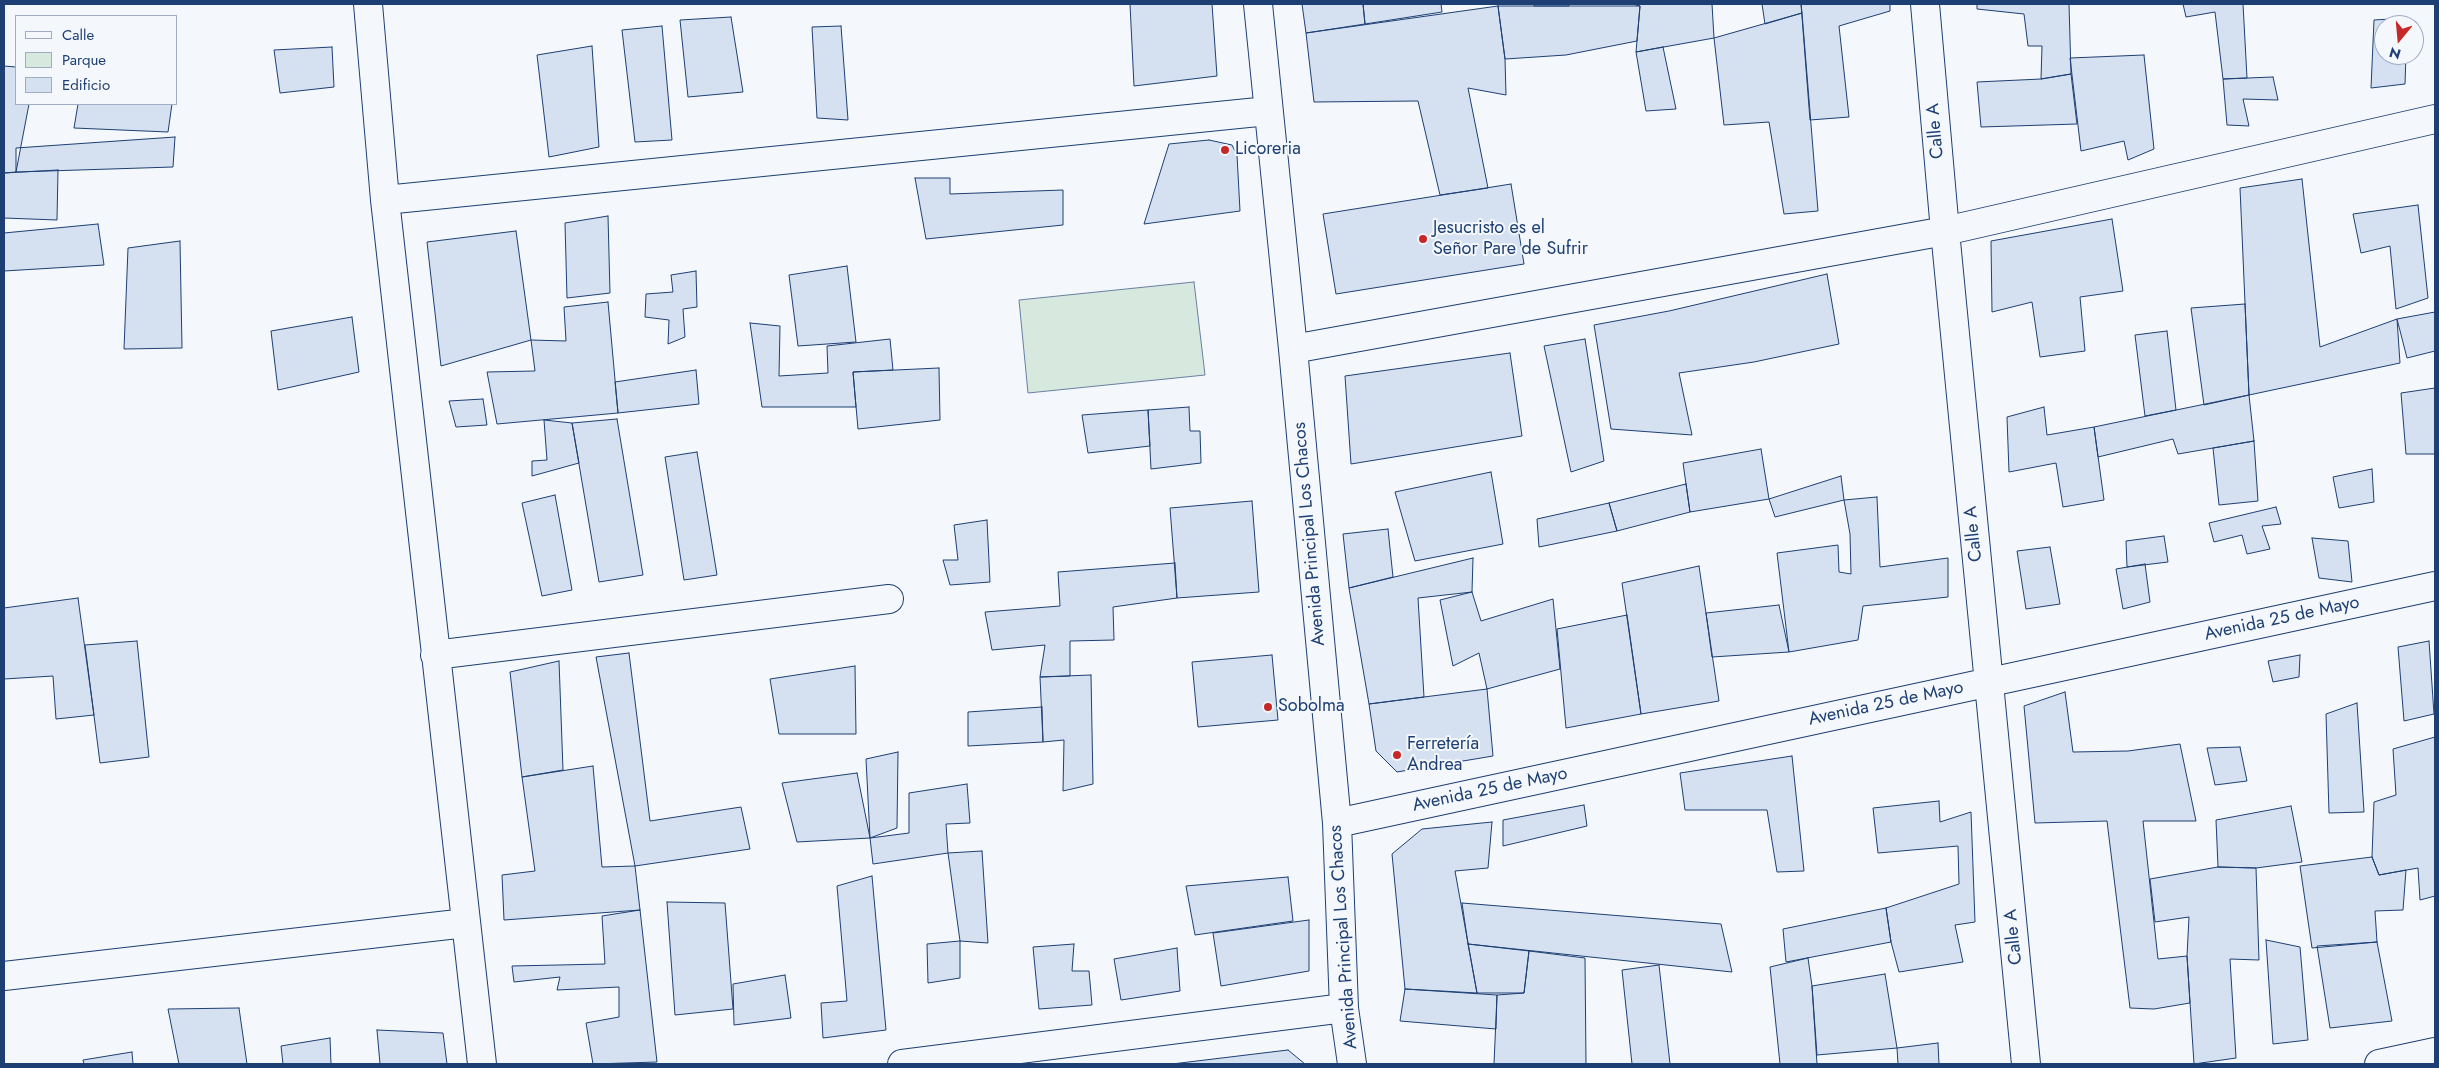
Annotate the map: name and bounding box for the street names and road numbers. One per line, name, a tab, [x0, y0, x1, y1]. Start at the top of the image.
street label: Calle A	[1923, 102, 1949, 160]
street label: Avenida Principal Los Chacos	[1289, 421, 1331, 647]
street label: Calle A	[1960, 505, 1988, 563]
street label: Avenida 25 de Mayo	[2203, 592, 2361, 646]
street label: Avenida 25 de Mayo	[1807, 677, 1965, 731]
street label: Avenida 25 de Mayo	[1411, 763, 1569, 817]
street label: Avenida Principal Los Chacos	[1325, 824, 1363, 1050]
street label: Calle A	[2000, 908, 2028, 966]

